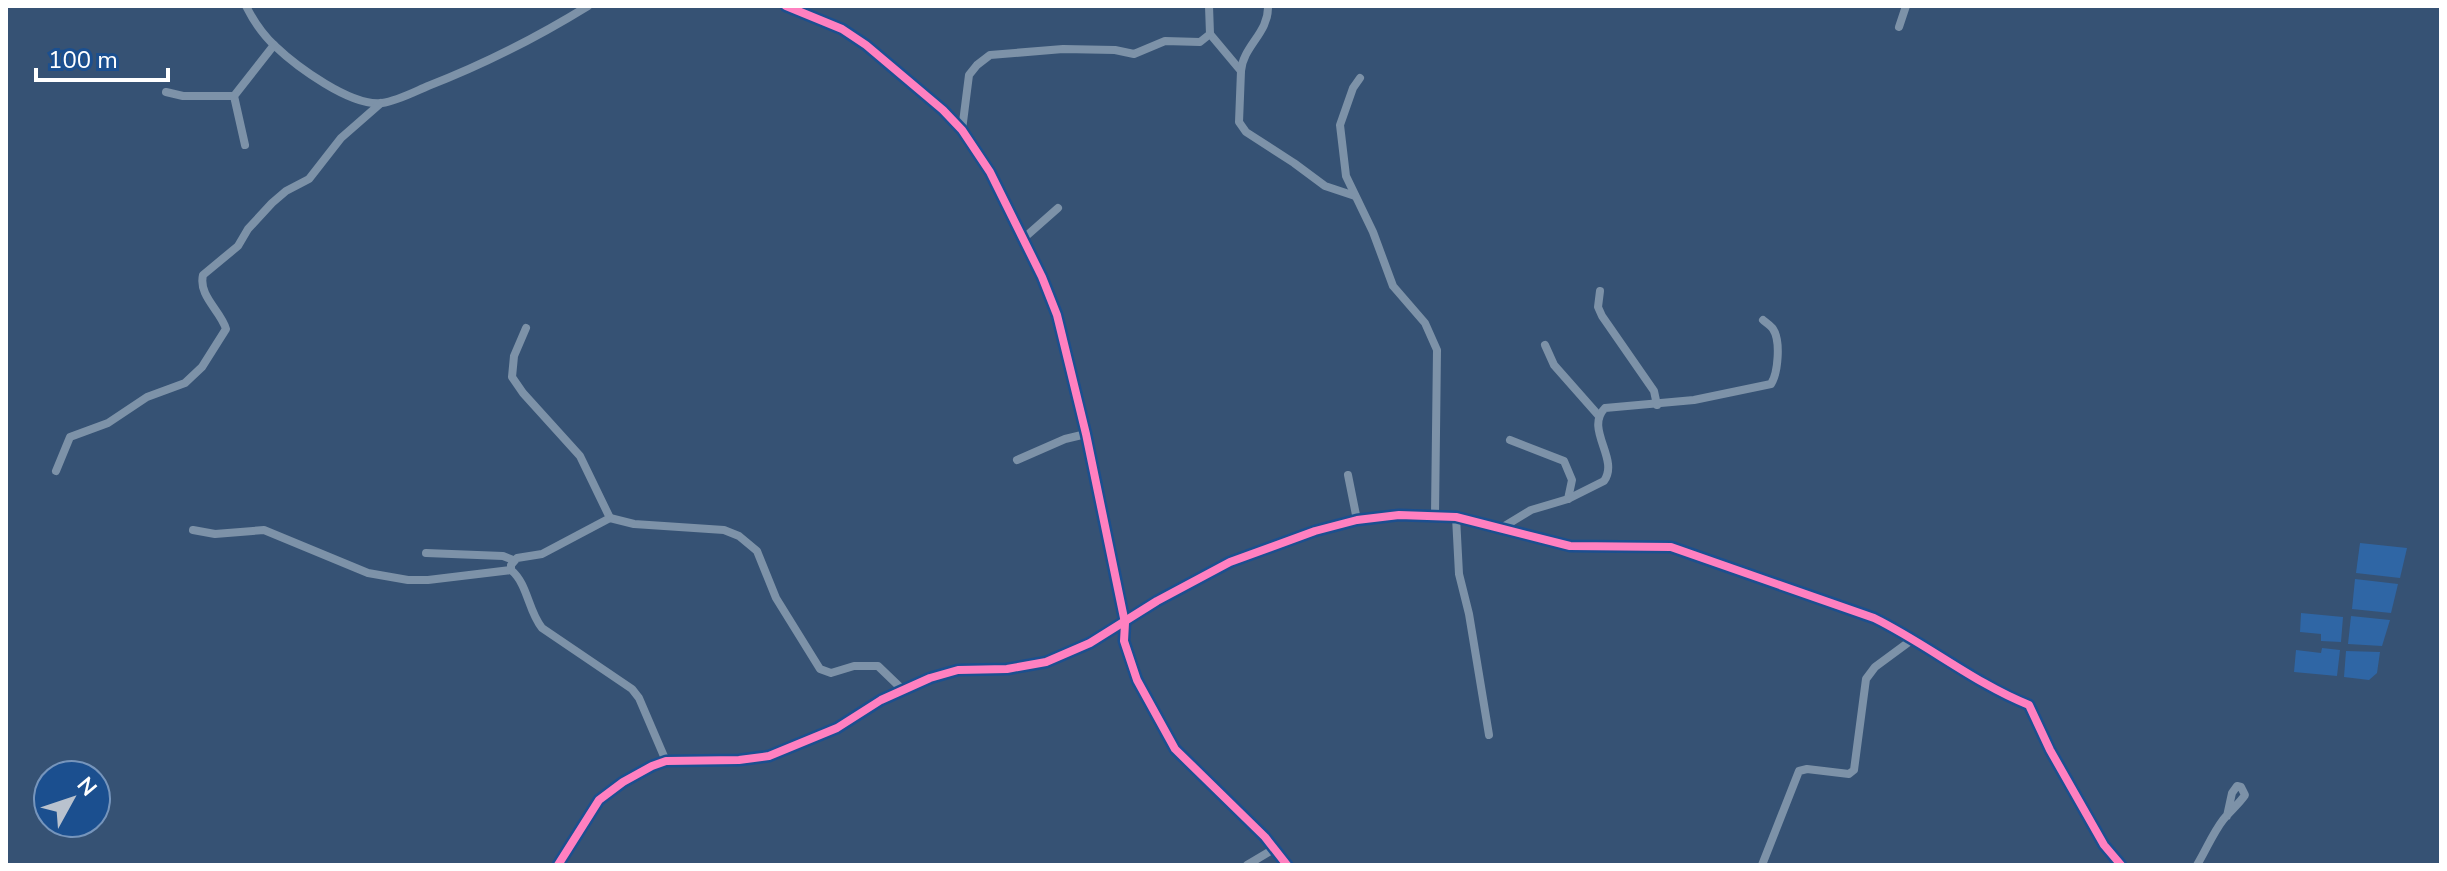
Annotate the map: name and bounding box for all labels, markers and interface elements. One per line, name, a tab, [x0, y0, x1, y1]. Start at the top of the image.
scale bar	[36, 32, 168, 82]
text: 100 m	[48, 44, 118, 76]
north arrow	[32, 759, 112, 839]
text: N	[70, 771, 103, 803]

